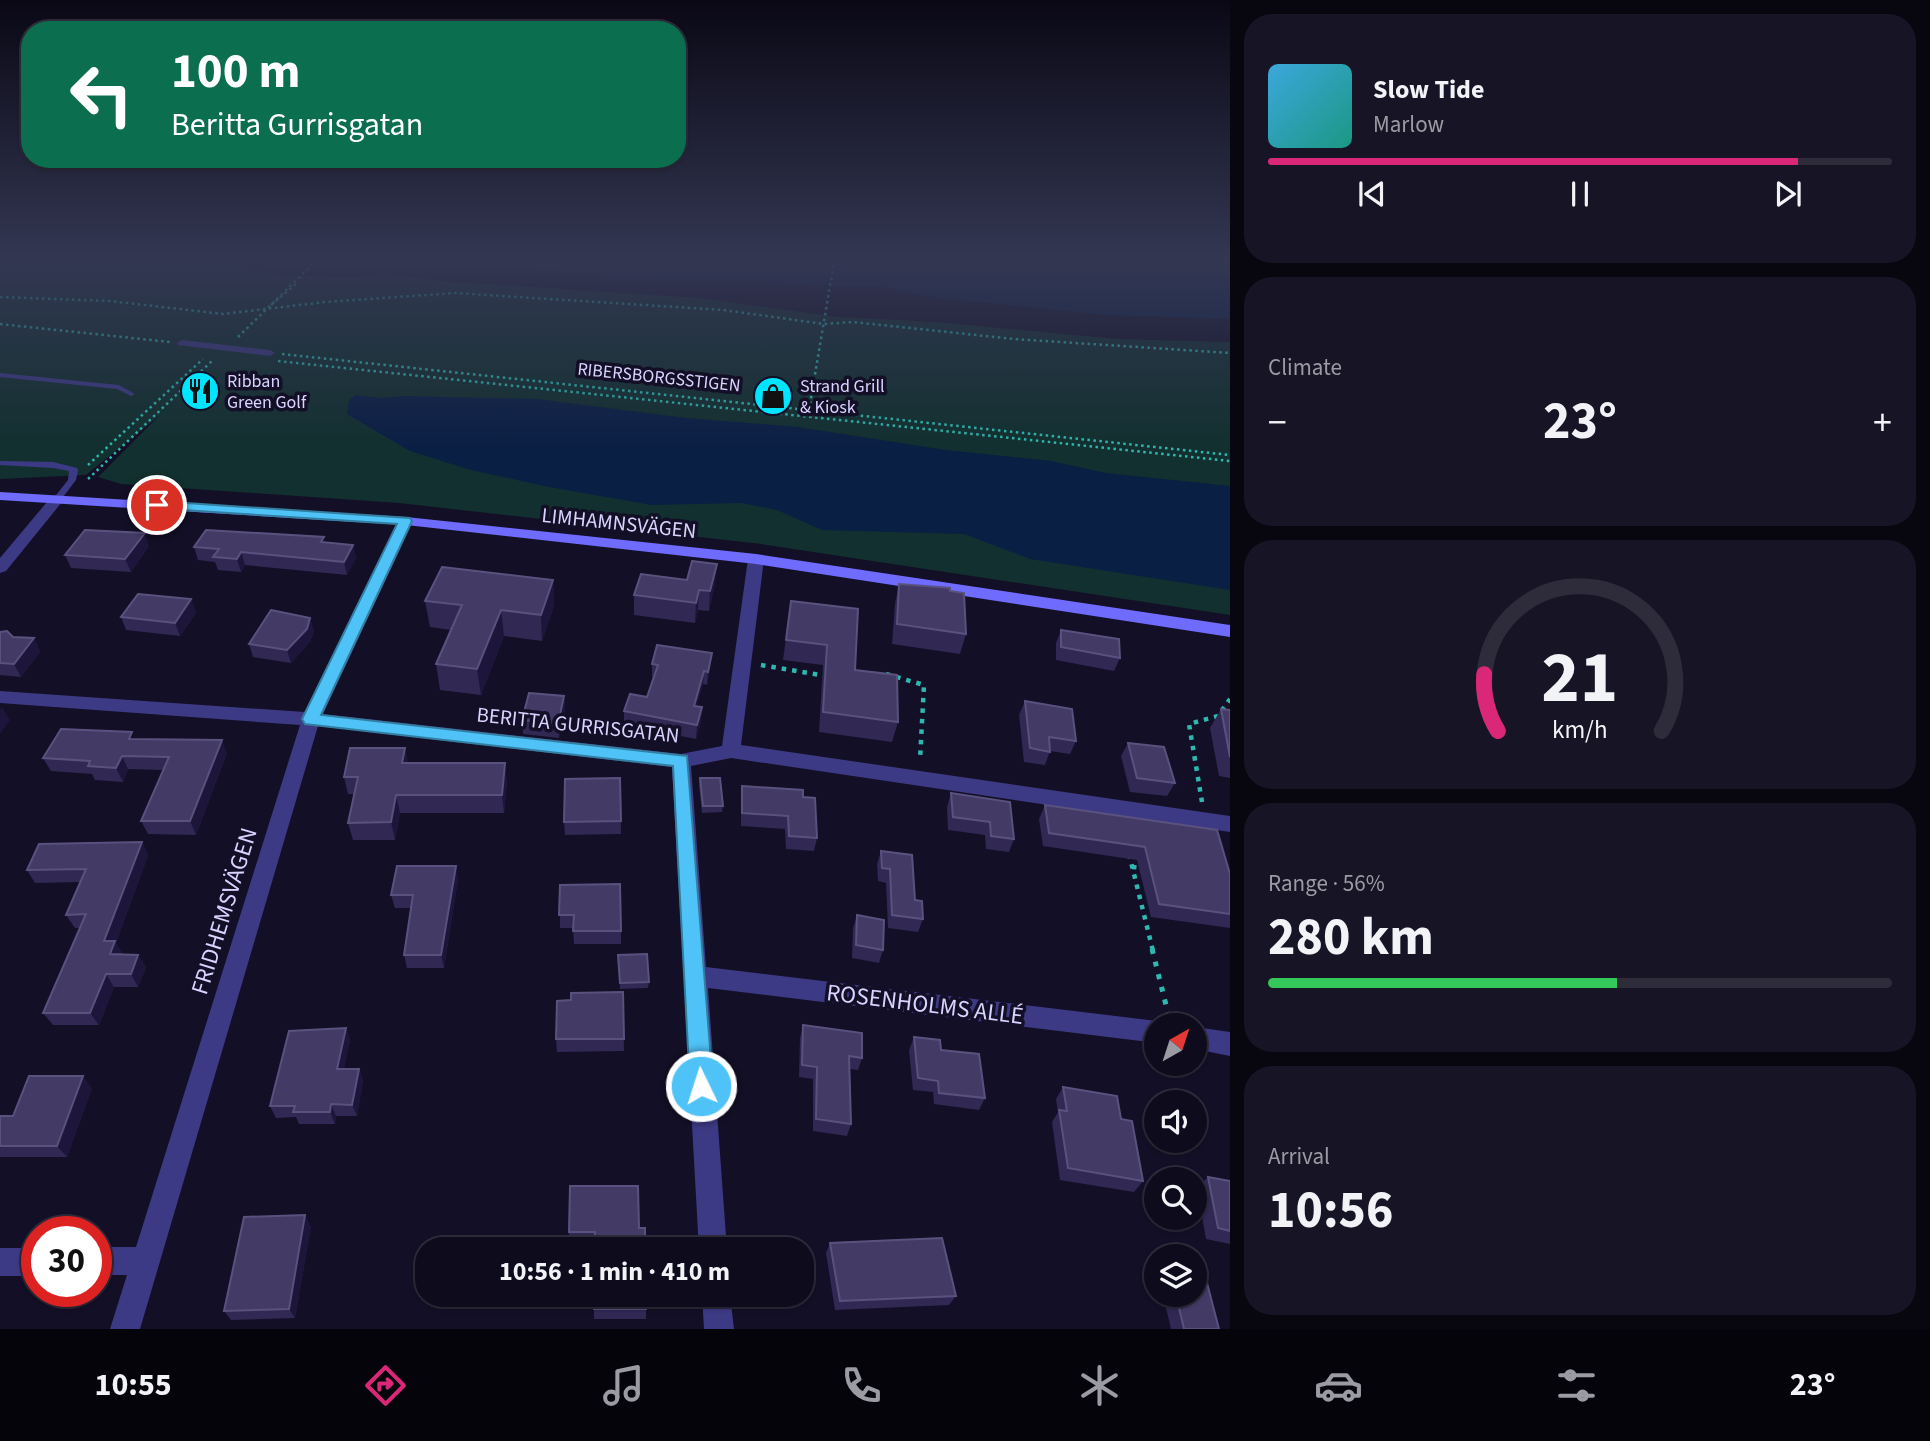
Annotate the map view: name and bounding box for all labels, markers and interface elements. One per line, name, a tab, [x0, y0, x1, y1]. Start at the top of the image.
text: 100 m	[171, 37, 300, 107]
icon: left	[56, 49, 147, 140]
text: Slow Tide	[1373, 71, 1484, 108]
text: Beritta Gurrisgatan	[171, 102, 423, 148]
text: Marlow	[1373, 108, 1444, 141]
icon: previous	[1353, 175, 1391, 213]
icon: pause	[1561, 175, 1599, 213]
icon: next	[1769, 175, 1807, 213]
text: Climate	[1268, 351, 1342, 384]
street label: RIBERSBORGSSTIGEN	[576, 357, 742, 398]
place label: Ribban Green Golf	[227, 369, 307, 415]
restaurant icon: Ribban Green Golf	[179, 370, 221, 412]
place label: Strand Grill & Kiosk	[800, 374, 885, 420]
shop icon: Strand Grill & Kiosk	[752, 375, 794, 417]
text: 23°	[1543, 385, 1617, 459]
text: −	[1268, 396, 1287, 450]
text: +	[1873, 396, 1892, 450]
pin	[127, 475, 187, 535]
icon: arrive	[138, 486, 176, 524]
street label: LIMHAMNSVÄGEN	[540, 500, 698, 546]
text: 21	[1542, 626, 1618, 730]
street label: BERITTA GURRISGATAN	[475, 699, 681, 751]
text: km/h	[1552, 711, 1608, 747]
street label: FRIDHEMSVÄGEN	[182, 823, 267, 999]
text: Range · 56%	[1268, 867, 1385, 900]
text: 280 km	[1268, 901, 1434, 975]
street label: ROSENHOLMS ALLÉ	[825, 975, 1025, 1034]
north arrow	[1144, 1013, 1208, 1076]
map controls	[1144, 1013, 1207, 1307]
position arrow	[664, 1049, 738, 1123]
button: sound	[1144, 1090, 1207, 1153]
text: Arrival	[1268, 1140, 1330, 1173]
button: search	[1144, 1167, 1207, 1230]
text: 10:56	[1268, 1174, 1393, 1248]
speed limit sign: 30	[21, 1216, 112, 1307]
button: layers	[1144, 1244, 1207, 1307]
text: 10:56 · 1 min · 410 m	[499, 1253, 730, 1290]
icon: directions	[361, 1361, 410, 1410]
icon: music	[599, 1361, 648, 1410]
icon: phone	[837, 1361, 886, 1410]
icon: climate	[1075, 1361, 1124, 1410]
icon: car	[1314, 1361, 1363, 1410]
icon: filters	[1552, 1361, 1601, 1410]
text: 10:55	[95, 1362, 172, 1408]
text: 23°	[1790, 1362, 1835, 1408]

